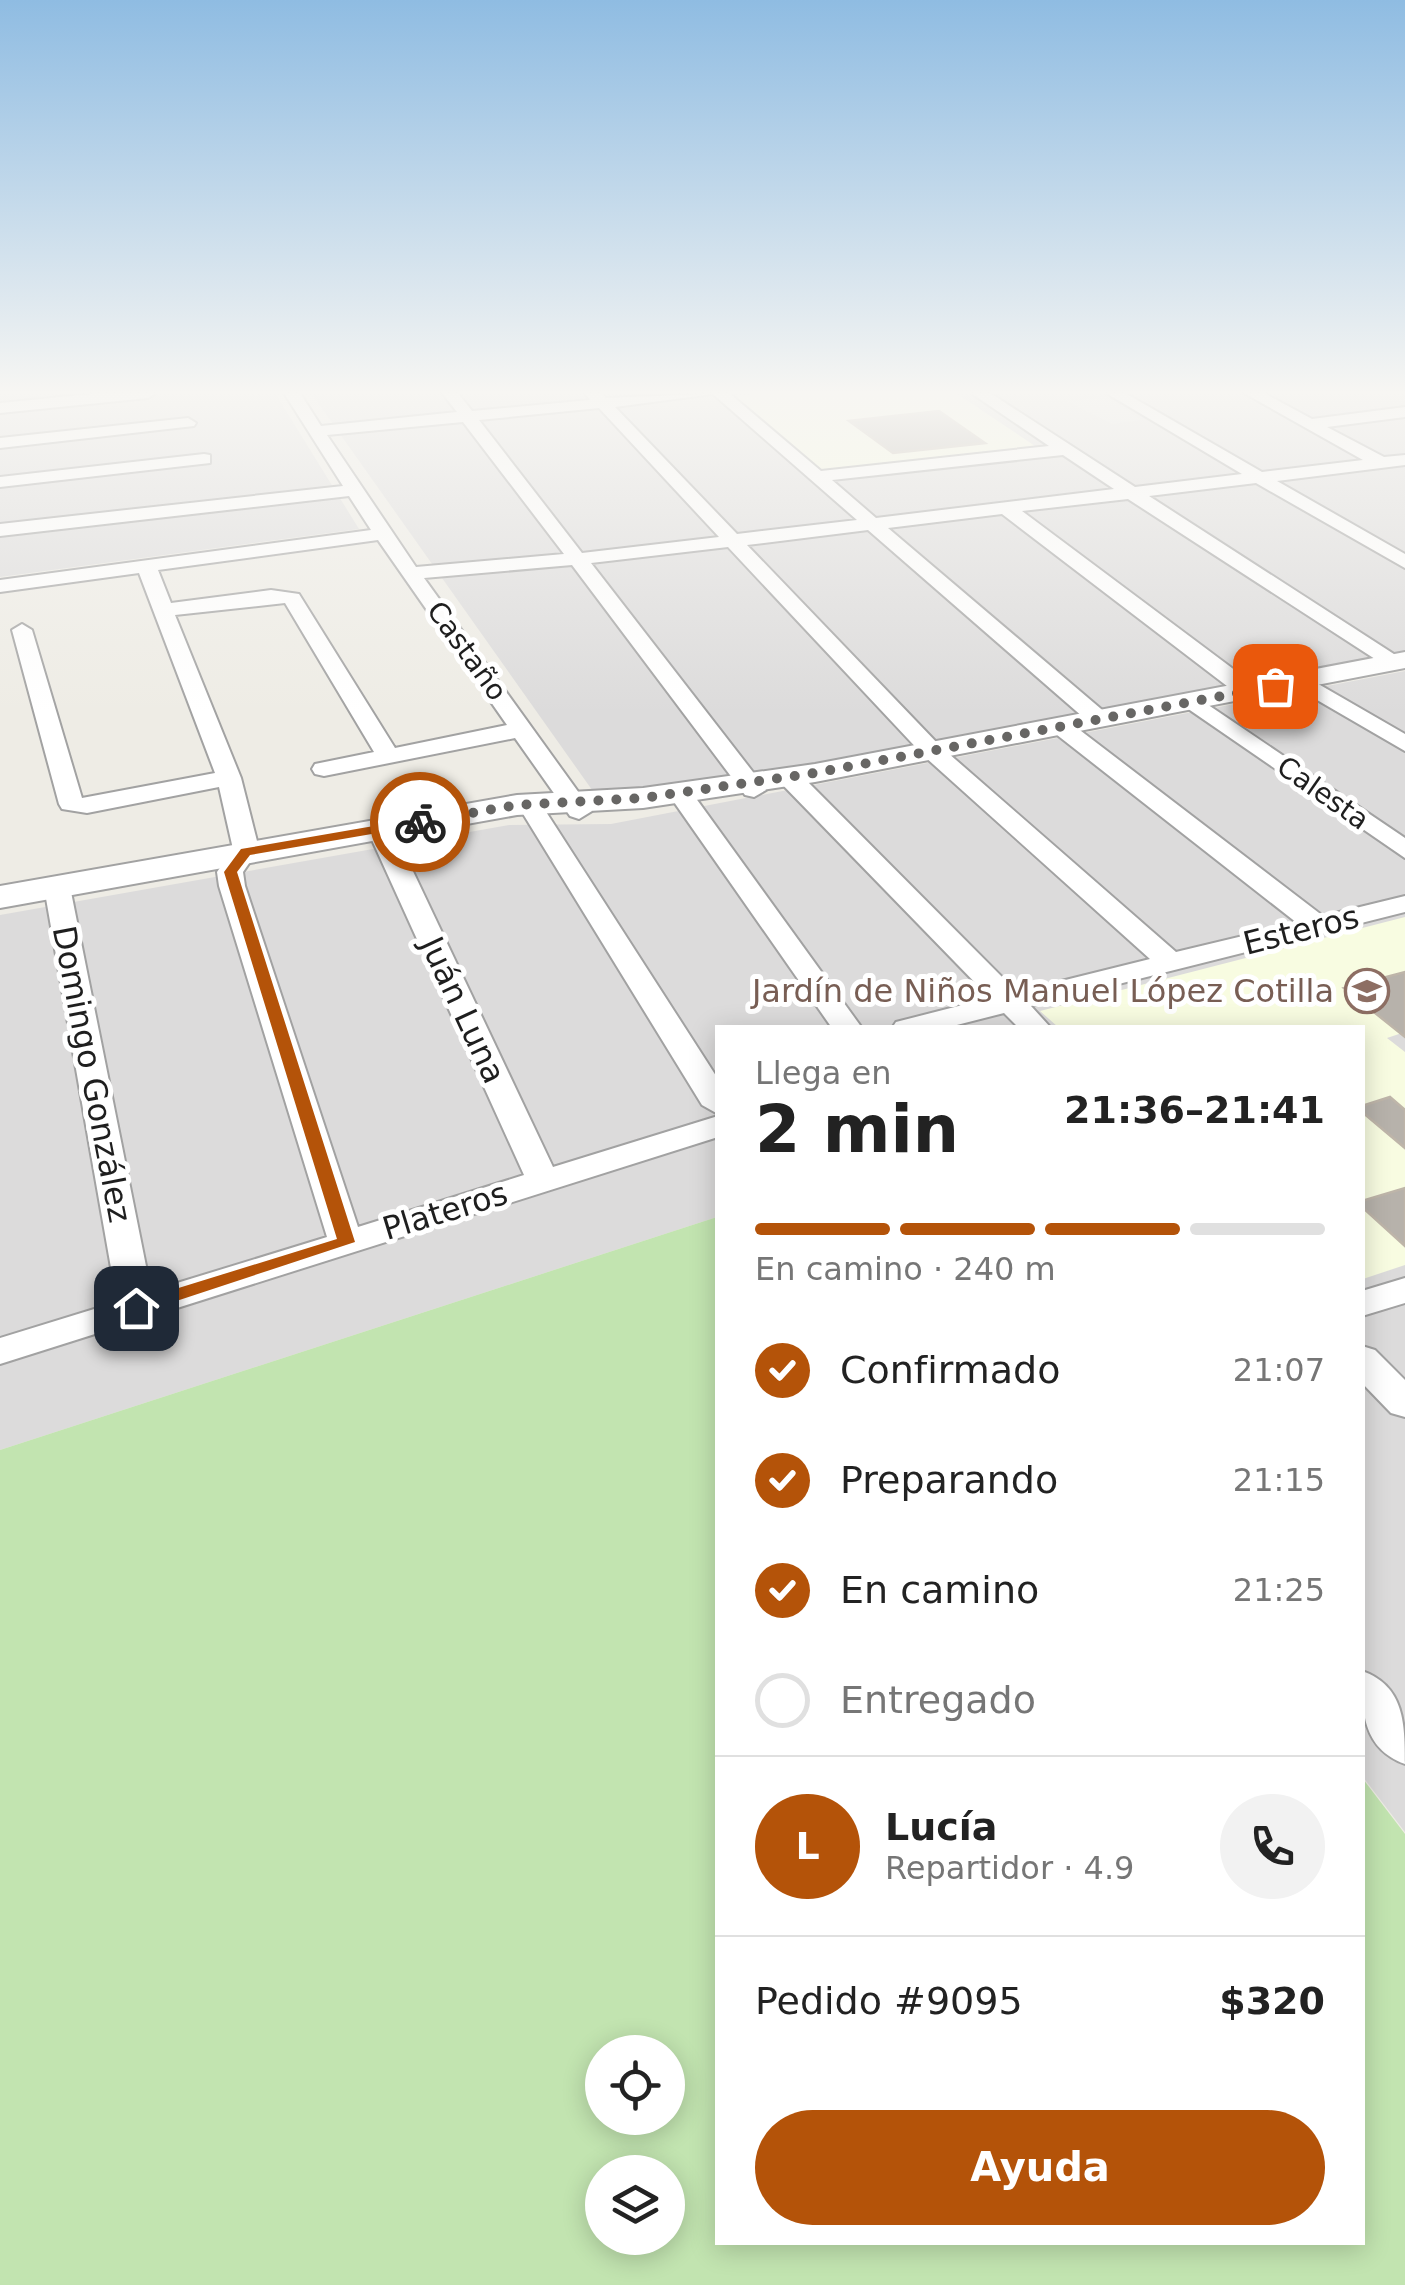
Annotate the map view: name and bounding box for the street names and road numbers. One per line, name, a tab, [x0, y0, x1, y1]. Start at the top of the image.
street label: Castaño	[420, 595, 514, 707]
street label: Calesta	[1271, 750, 1375, 836]
street label: Esteros	[1239, 897, 1363, 963]
street label: Domingo González	[45, 923, 139, 1225]
street label: Juán Luna	[412, 929, 513, 1089]
street label: Plateros	[378, 1174, 512, 1248]

